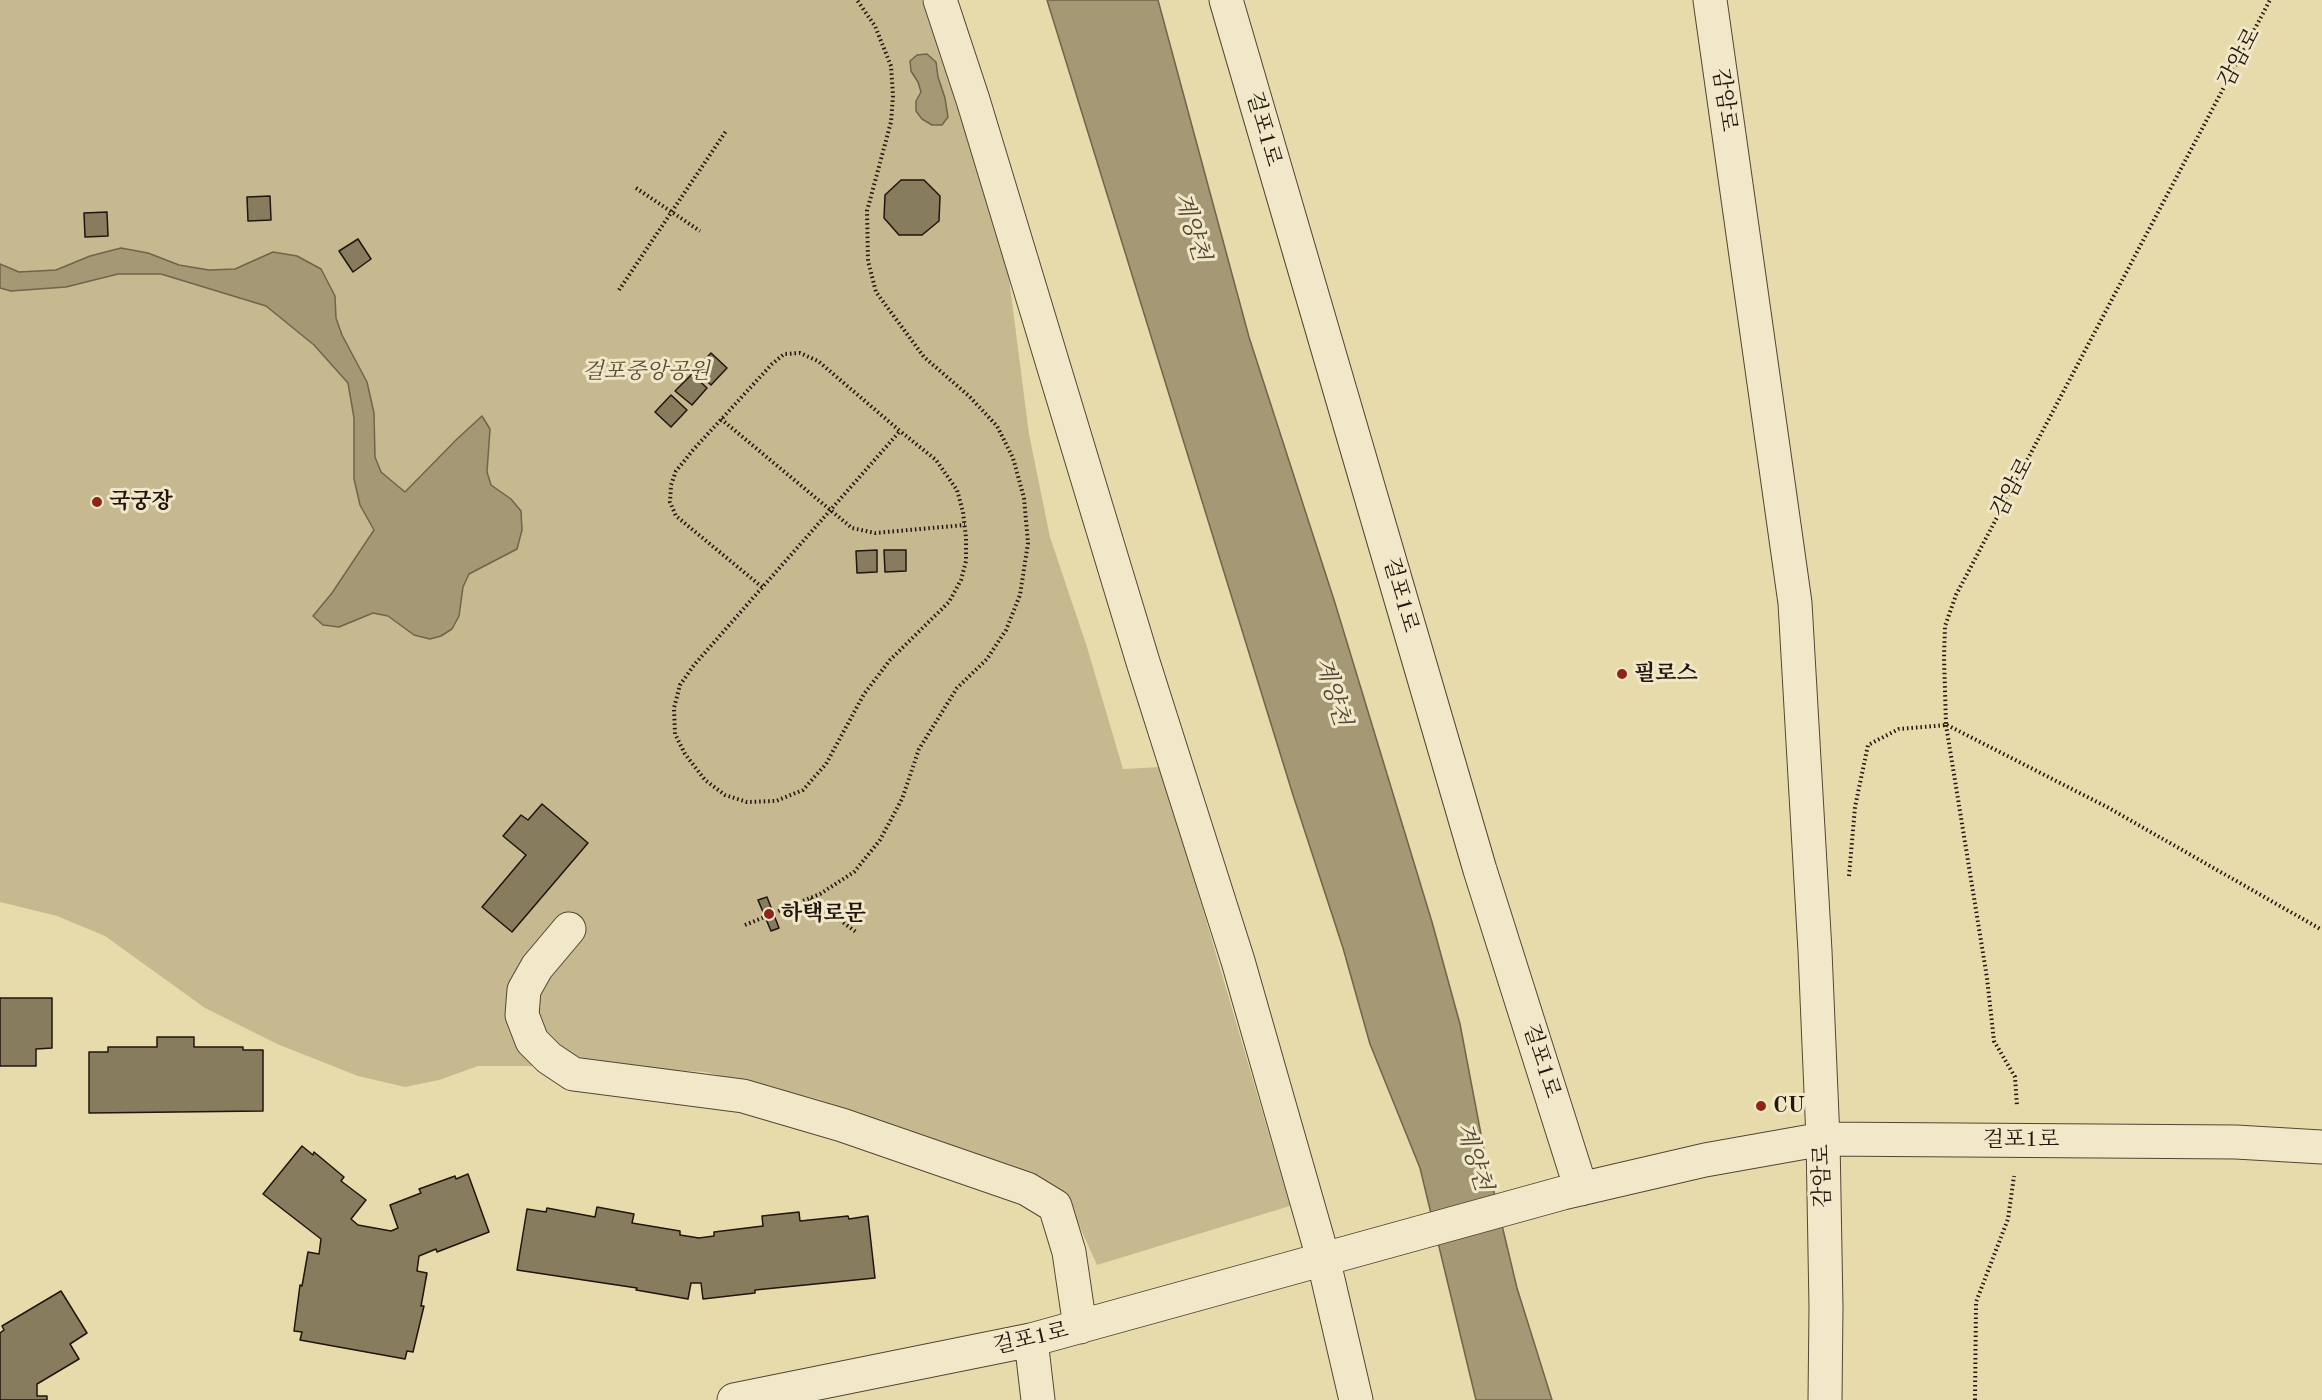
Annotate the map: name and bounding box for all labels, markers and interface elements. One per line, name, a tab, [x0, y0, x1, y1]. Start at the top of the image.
street label: 감암로	[2213, 24, 2267, 92]
street label: 감암로	[1706, 67, 1742, 133]
street label: 걸포1로	[1240, 89, 1286, 169]
water label: 계양천	[1167, 190, 1215, 264]
park label: 걸포중앙공원	[582, 359, 710, 385]
street label: 감암로	[1986, 454, 2040, 522]
place label: 국궁장	[109, 489, 173, 515]
marker: 국궁장	[90, 495, 104, 509]
street label: 걸포1로	[1377, 555, 1423, 635]
water label: 계양천	[1308, 655, 1356, 729]
place label: 필로스	[1634, 661, 1698, 687]
marker: 필로스	[1615, 667, 1629, 681]
place label: 하택로문	[781, 901, 866, 927]
marker: 하택로문	[762, 907, 776, 921]
street label: 걸포1로	[1517, 1021, 1565, 1101]
place label: CU	[1773, 1093, 1805, 1119]
marker: CU	[1754, 1099, 1768, 1113]
water label: 계양천	[1449, 1120, 1497, 1194]
street label: 걸포1로	[1983, 1127, 2059, 1153]
street label: 감암로	[1809, 1144, 1837, 1208]
street label: 걸포1로	[991, 1318, 1071, 1360]

